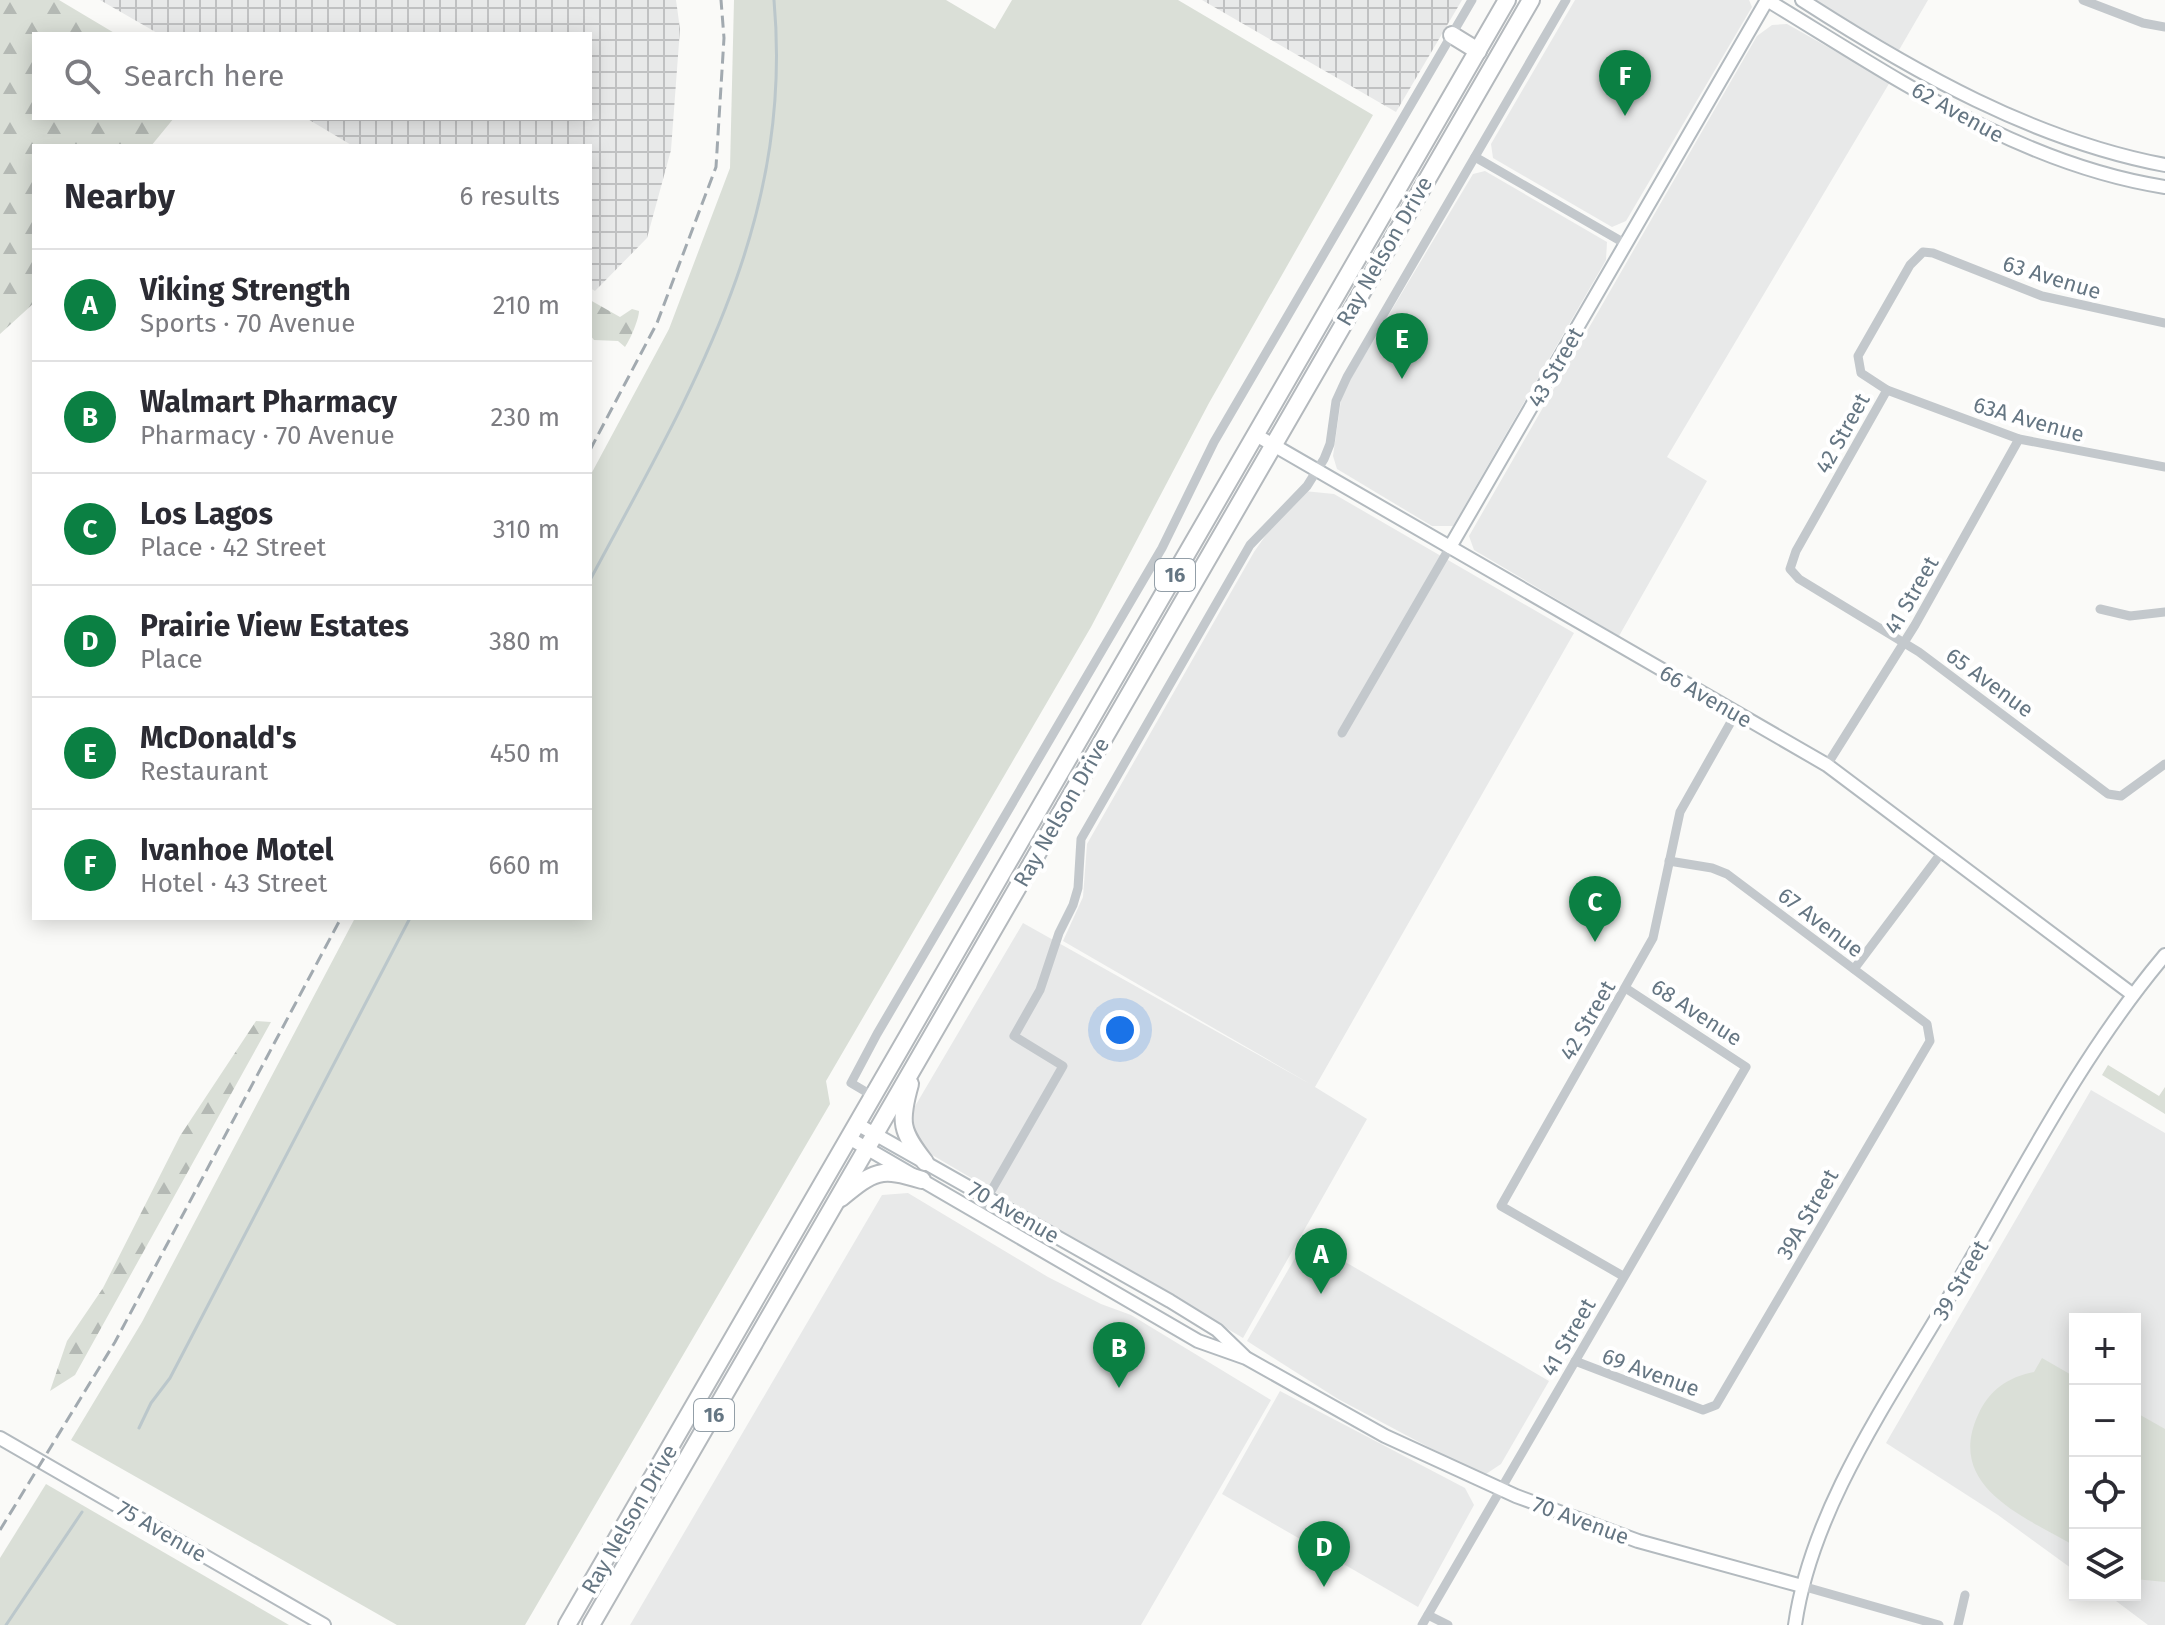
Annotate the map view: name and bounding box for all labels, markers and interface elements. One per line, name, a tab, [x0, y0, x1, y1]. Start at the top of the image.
search box	[32, 32, 592, 120]
pin: F	[1599, 50, 1651, 116]
icon: search	[60, 54, 104, 98]
text: Search here	[124, 58, 284, 94]
street label: 62 Avenue	[1907, 76, 2009, 149]
street label: Ray Nelson Drive	[1331, 172, 1438, 331]
text: Nearby	[64, 176, 175, 217]
text: 6 results	[459, 181, 560, 212]
street label: 63 Avenue	[1999, 250, 2104, 305]
text: Viking Strength	[140, 272, 351, 308]
text: A	[82, 290, 98, 321]
text: 210 m	[493, 290, 560, 321]
text: Sports · 70 Avenue	[140, 308, 355, 339]
pin: E	[1376, 313, 1428, 379]
street label: 43 Street	[1522, 322, 1589, 412]
text: Walmart Pharmacy	[140, 384, 397, 420]
street label: 42 Street	[1809, 388, 1876, 478]
street label: 63A Avenue	[1970, 391, 2087, 448]
text: B	[82, 402, 98, 433]
text: 230 m	[491, 402, 560, 433]
text: Pharmacy · 70 Avenue	[140, 420, 395, 451]
text: Los Lagos	[140, 496, 273, 532]
text: C	[83, 514, 97, 545]
text: 310 m	[493, 514, 560, 545]
text: Place · 42 Street	[140, 532, 326, 563]
street label: 41 Street	[1878, 551, 1945, 639]
road number: 16	[1155, 559, 1195, 591]
text: Prairie View Estates	[140, 608, 409, 644]
text: D	[82, 626, 98, 657]
text: 380 m	[489, 626, 560, 657]
street label: 65 Avenue	[1941, 642, 2039, 723]
text: Place	[140, 644, 203, 675]
street label: 66 Avenue	[1655, 659, 1757, 734]
text: McDonald's	[140, 720, 297, 756]
street label: Ray Nelson Drive	[1008, 733, 1115, 892]
text: E	[83, 738, 97, 769]
text: 450 m	[490, 738, 560, 769]
text: Restaurant	[140, 756, 268, 787]
text: Ivanhoe Motel	[140, 832, 333, 868]
text: F	[84, 850, 96, 881]
text: 660 m	[489, 850, 560, 881]
text: Hotel · 43 Street	[140, 868, 327, 899]
pin: C	[1569, 876, 1621, 942]
street label: 67 Avenue	[1773, 882, 1869, 963]
street label: 68 Avenue	[1646, 973, 1747, 1052]
street label: 42 Street	[1554, 975, 1621, 1065]
your location	[1100, 1010, 1140, 1050]
street label: 39A Street	[1771, 1164, 1844, 1264]
street label: 70 Avenue	[963, 1176, 1064, 1249]
pin: A	[1295, 1228, 1347, 1294]
street label: 39 Street	[1927, 1235, 1994, 1325]
street label: 41 Street	[1535, 1293, 1602, 1381]
map controls	[2069, 1313, 2141, 1601]
button: +	[2069, 1313, 2141, 1385]
pin: B	[1093, 1322, 1145, 1388]
street label: 69 Avenue	[1598, 1342, 1703, 1403]
button: −	[2069, 1385, 2141, 1457]
road number: 16	[694, 1399, 734, 1431]
street label: Ray Nelson Drive	[576, 1440, 683, 1599]
button: locate	[2069, 1457, 2141, 1529]
street label: 70 Avenue	[1529, 1491, 1633, 1550]
street label: 75 Avenue	[112, 1495, 212, 1568]
pin: D	[1298, 1521, 1350, 1587]
button: layers	[2069, 1529, 2141, 1601]

